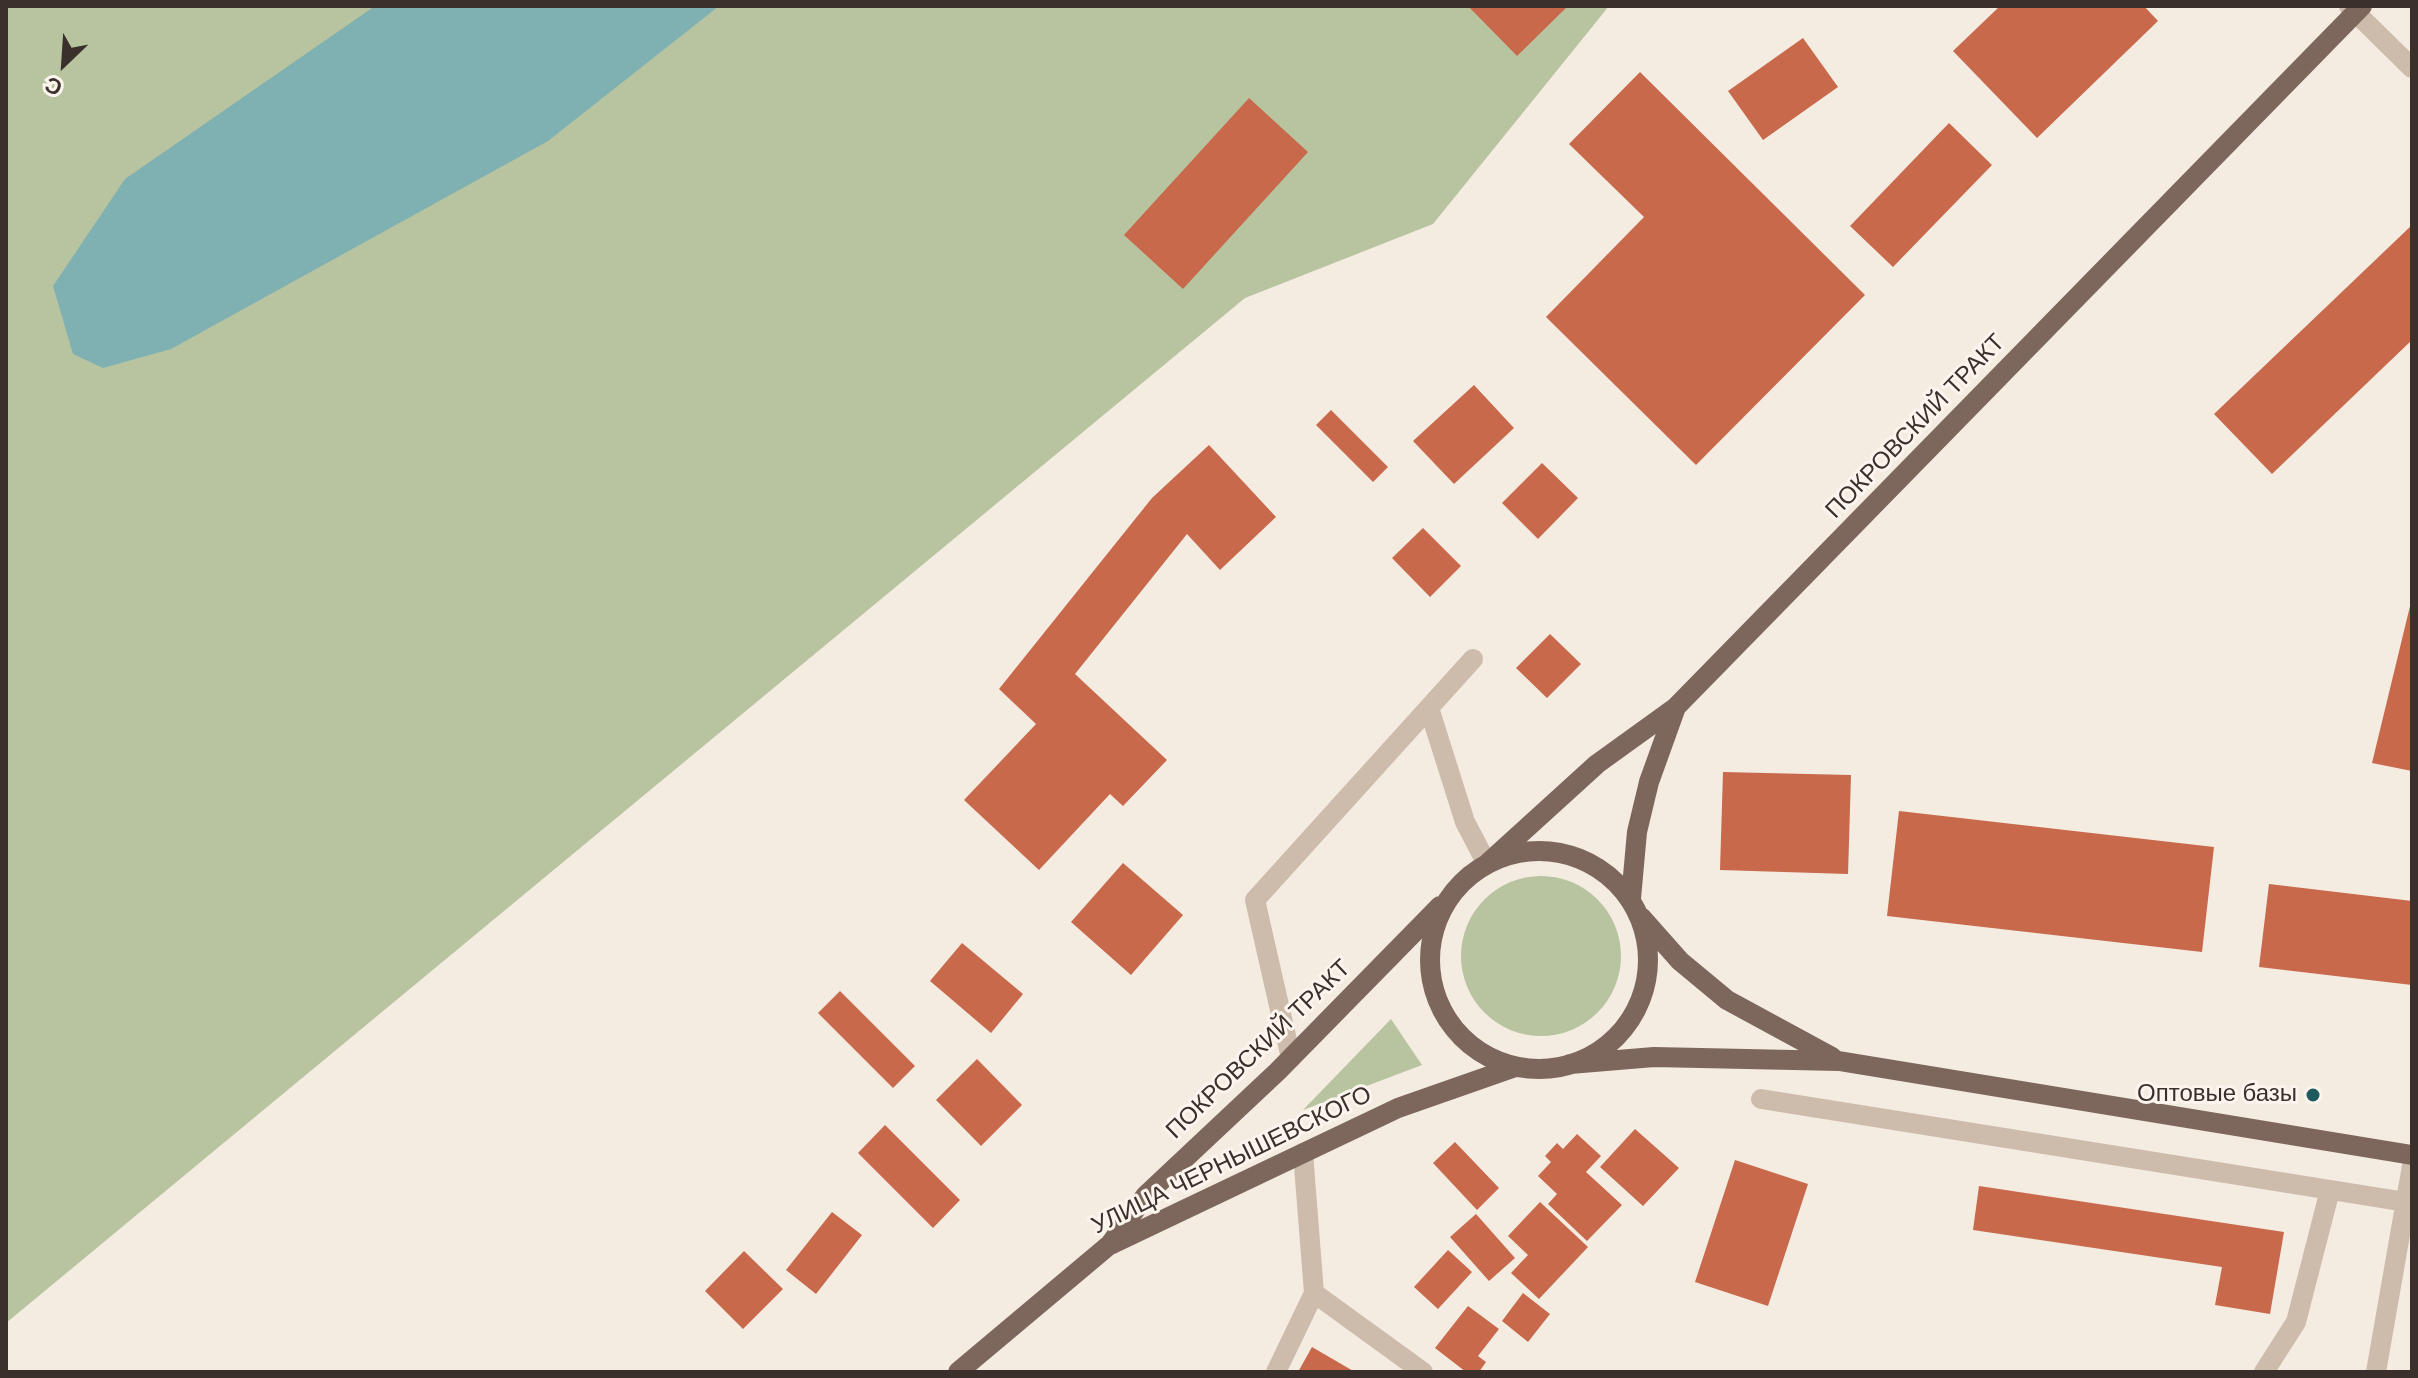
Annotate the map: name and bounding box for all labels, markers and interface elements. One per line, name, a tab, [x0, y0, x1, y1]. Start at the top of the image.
north arrow	[24, 24, 104, 104]
text: С	[40, 70, 67, 103]
street label: ПОКРОВСКИЙ ТРАКТ	[1820, 329, 2012, 525]
street label: ПОКРОВСКИЙ ТРАКТ	[1161, 954, 1357, 1146]
street label: УЛИЦА ЧЕРНЫШЕВСКОГО	[1088, 1081, 1376, 1241]
place label: Оптовые базы	[2137, 1081, 2297, 1109]
marker: Оптовые базы	[2304, 1086, 2322, 1104]

